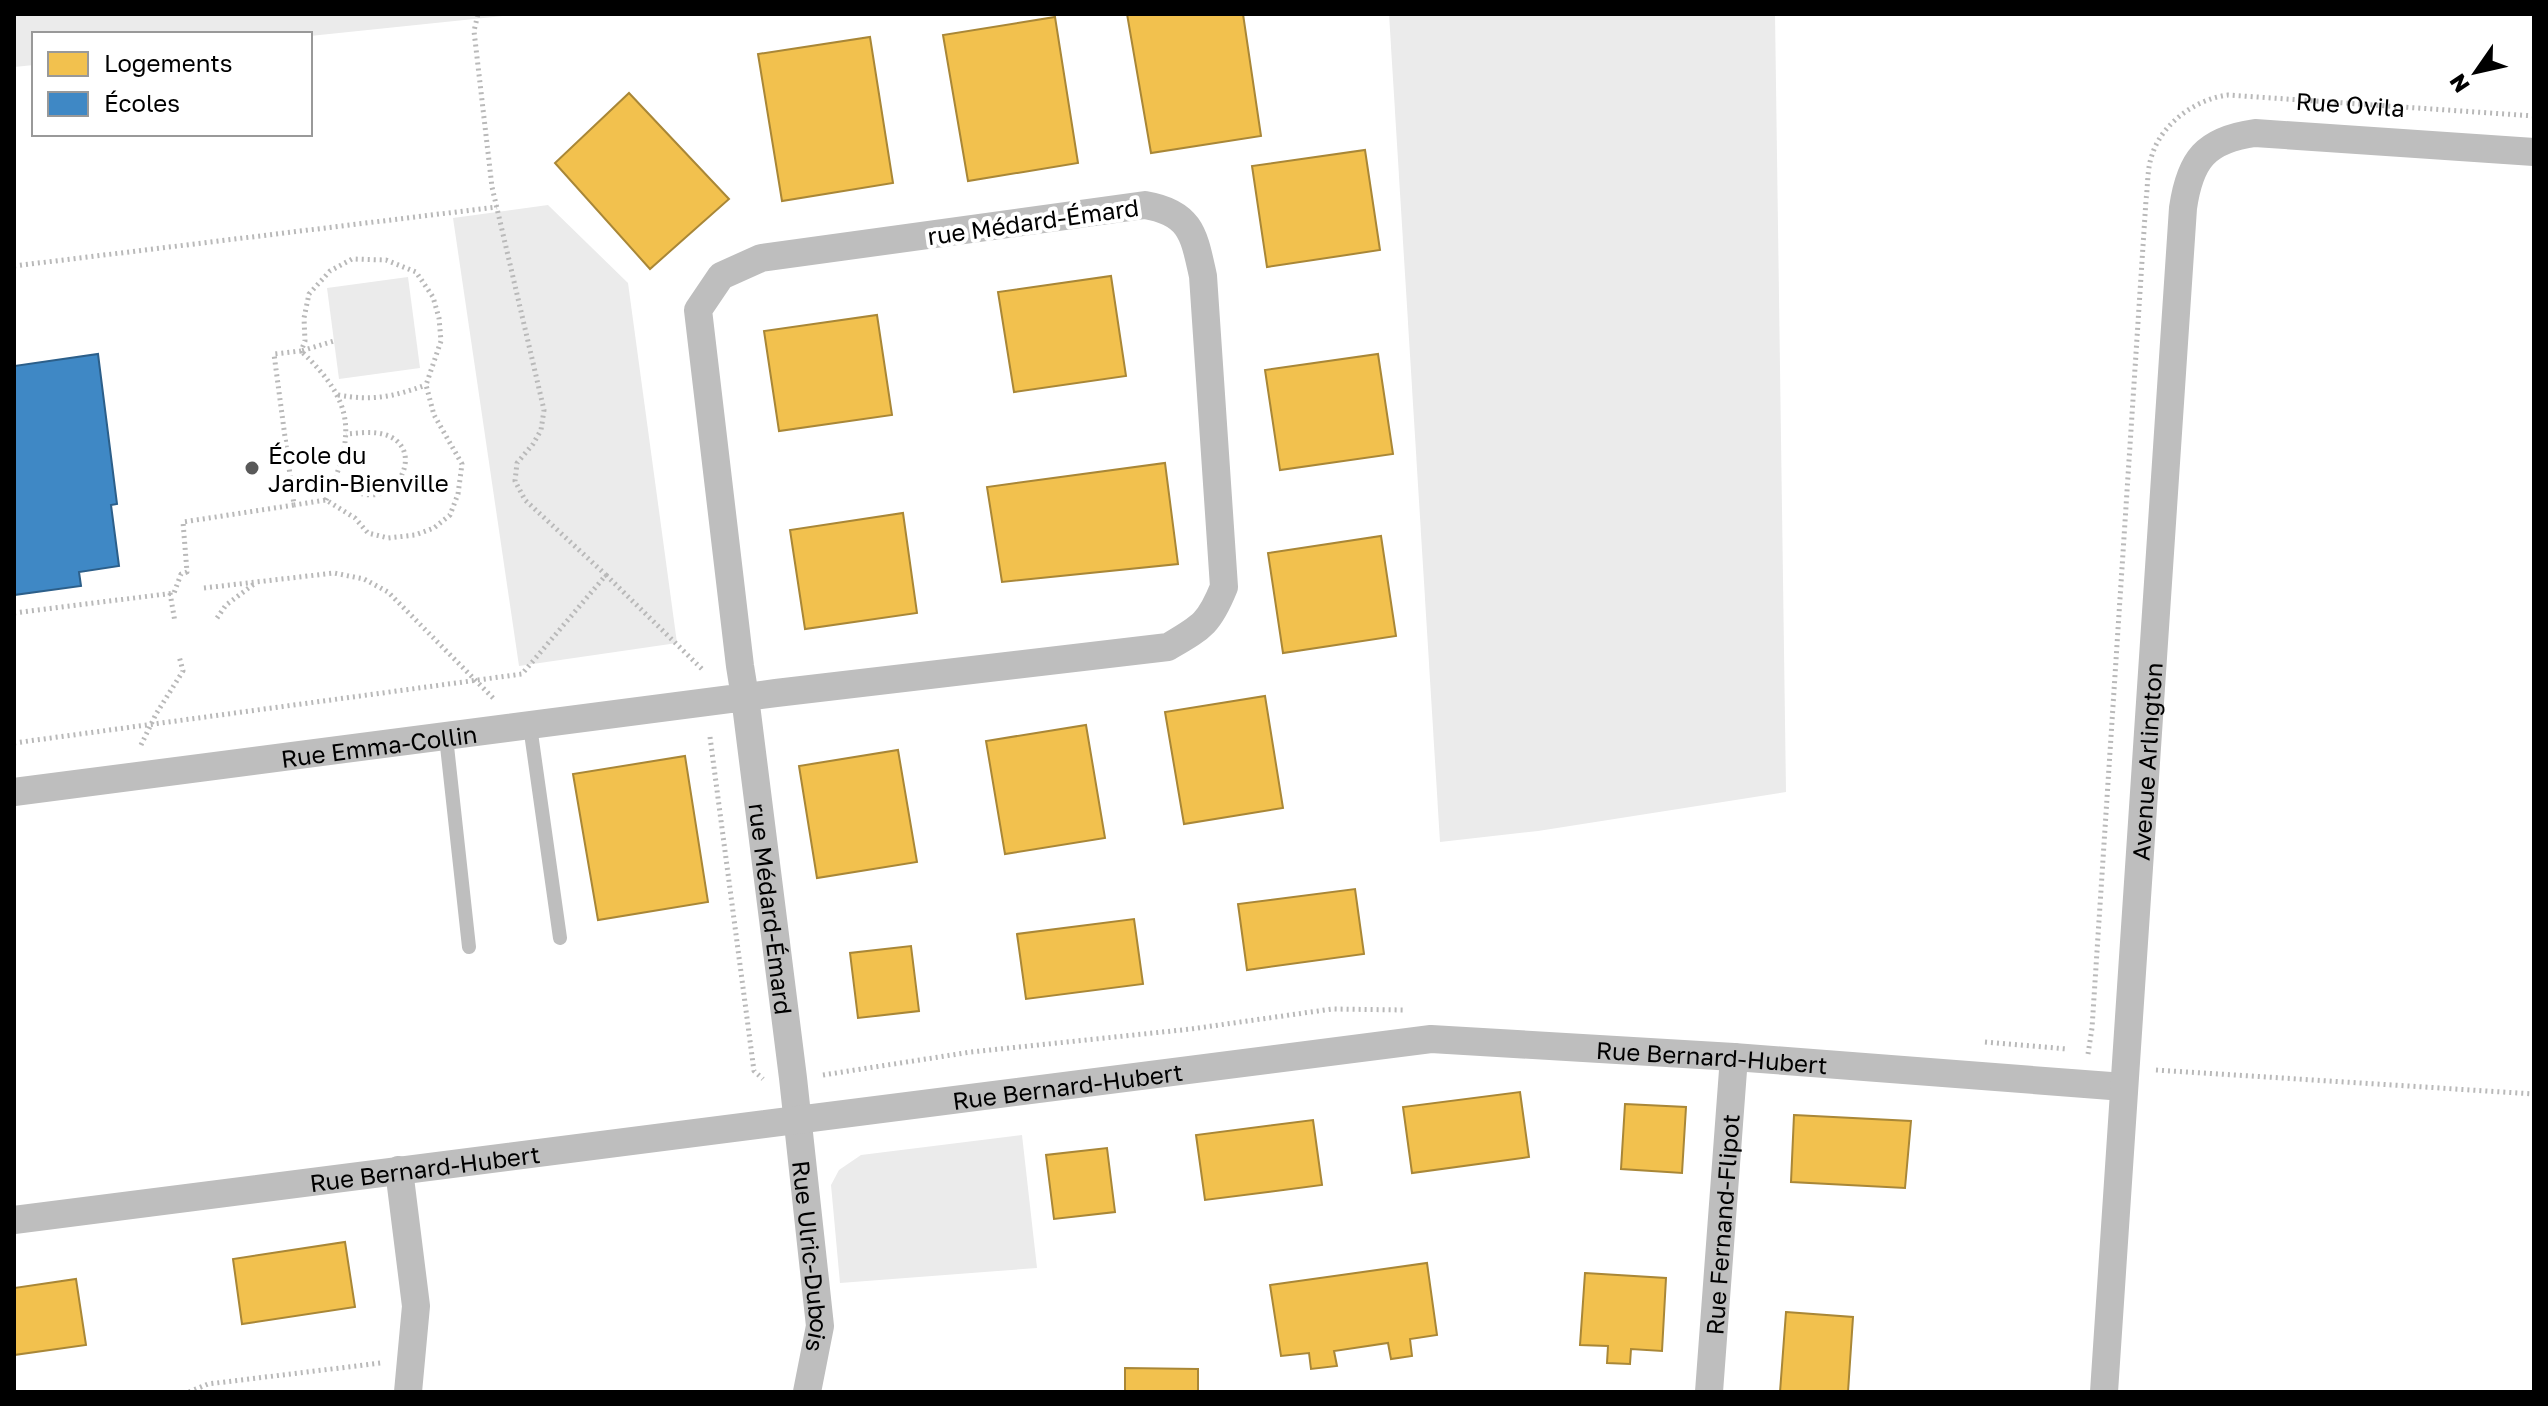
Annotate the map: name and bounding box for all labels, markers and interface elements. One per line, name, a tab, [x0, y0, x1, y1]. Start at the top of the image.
legend	[32, 32, 312, 136]
north arrow	[2436, 32, 2516, 112]
text: Logements	[104, 48, 233, 77]
text: N	[2443, 69, 2475, 98]
street label: Rue Ovila	[2295, 85, 2406, 122]
text: Écoles	[104, 88, 180, 117]
street label: rue Médard-Émard	[926, 192, 1140, 250]
place label: École du Jardin-Bienville	[268, 440, 449, 497]
marker: École du Jardin-Bienville	[243, 459, 261, 477]
street label: Avenue Arlington	[2125, 661, 2167, 861]
street label: Rue Emma-Collin	[279, 718, 479, 772]
street label: rue Médard-Émard	[744, 801, 799, 1016]
street label: Rue Bernard-Hubert	[1595, 1034, 1829, 1079]
street label: Rue Bernard-Hubert	[951, 1056, 1184, 1115]
street label: Rue Fernand-Flipot	[1699, 1113, 1744, 1336]
street label: Rue Bernard-Hubert	[308, 1138, 542, 1197]
street label: Rue Ulric-Dubois	[788, 1159, 836, 1355]

